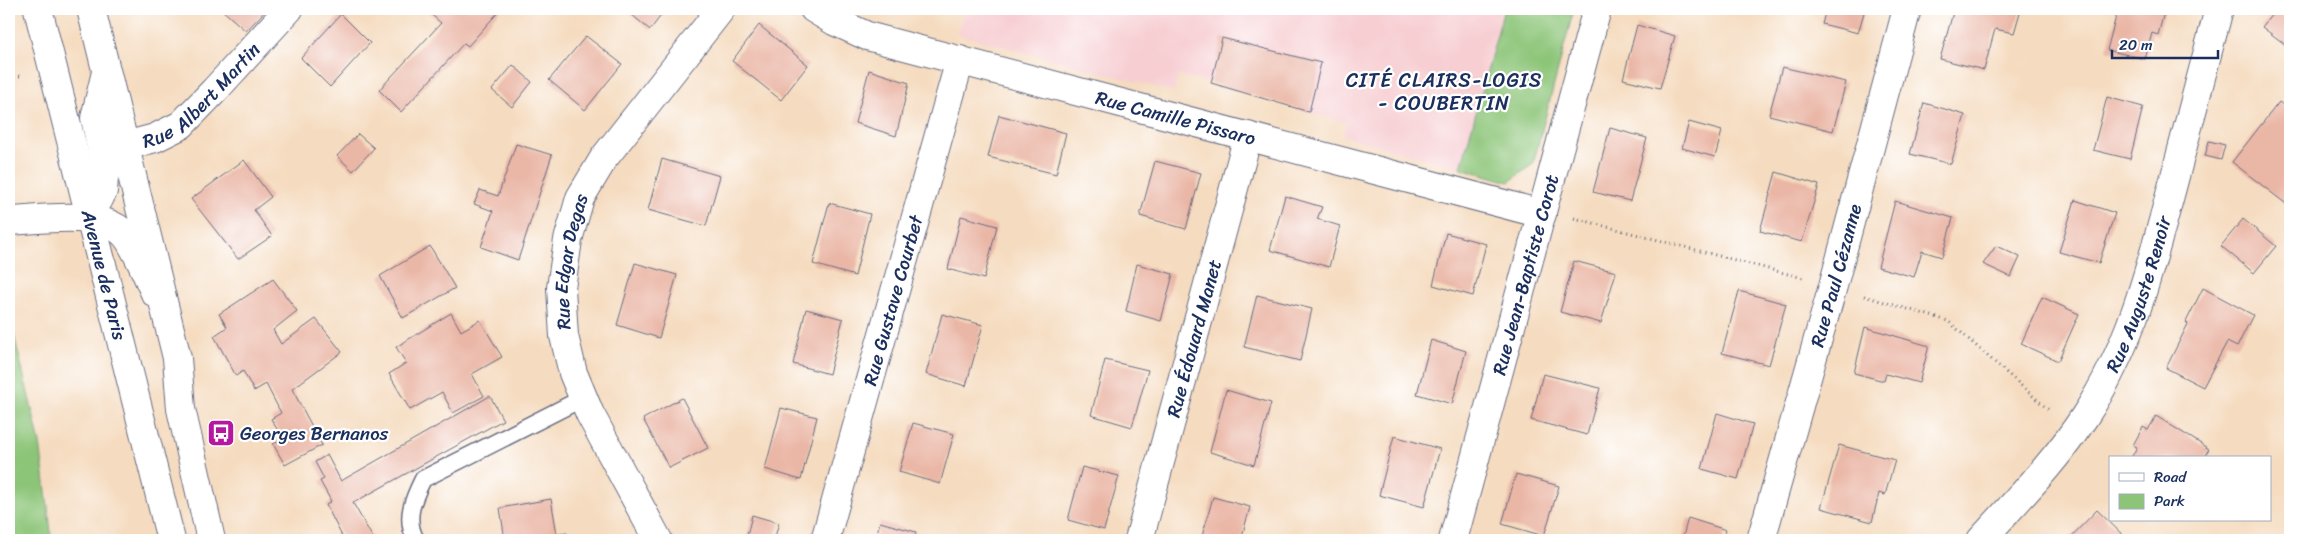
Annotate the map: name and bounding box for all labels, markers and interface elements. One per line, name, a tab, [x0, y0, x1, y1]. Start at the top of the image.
scale bar	[2112, 28, 2218, 60]
text: 20 m	[2119, 32, 2153, 58]
street label: Rue Albert Martin	[139, 34, 268, 157]
district label: CITÉ CLAIRS-LOGIS - COUBERTIN	[1346, 63, 1542, 121]
street label: Rue Camille Pissaro	[1092, 81, 1260, 154]
street label: Rue Jean-Baptiste Corot	[1482, 171, 1568, 379]
street label: Rue Edgar Degas	[544, 189, 597, 331]
street label: Rue Paul Cézanne	[1800, 200, 1871, 351]
street label: Avenue de Paris	[72, 205, 137, 344]
street label: Rue Gustave Courbet	[853, 210, 932, 389]
street label: Rue Auguste Renoir	[2096, 211, 2180, 378]
street label: Rue Édouard Manet	[1156, 256, 1231, 421]
place label: Georges Bernanos	[240, 417, 389, 450]
bus stop icon: Georges Bernanos	[206, 418, 236, 448]
legend	[2109, 456, 2272, 522]
text: Road	[2154, 464, 2187, 490]
text: Park	[2154, 488, 2185, 514]

